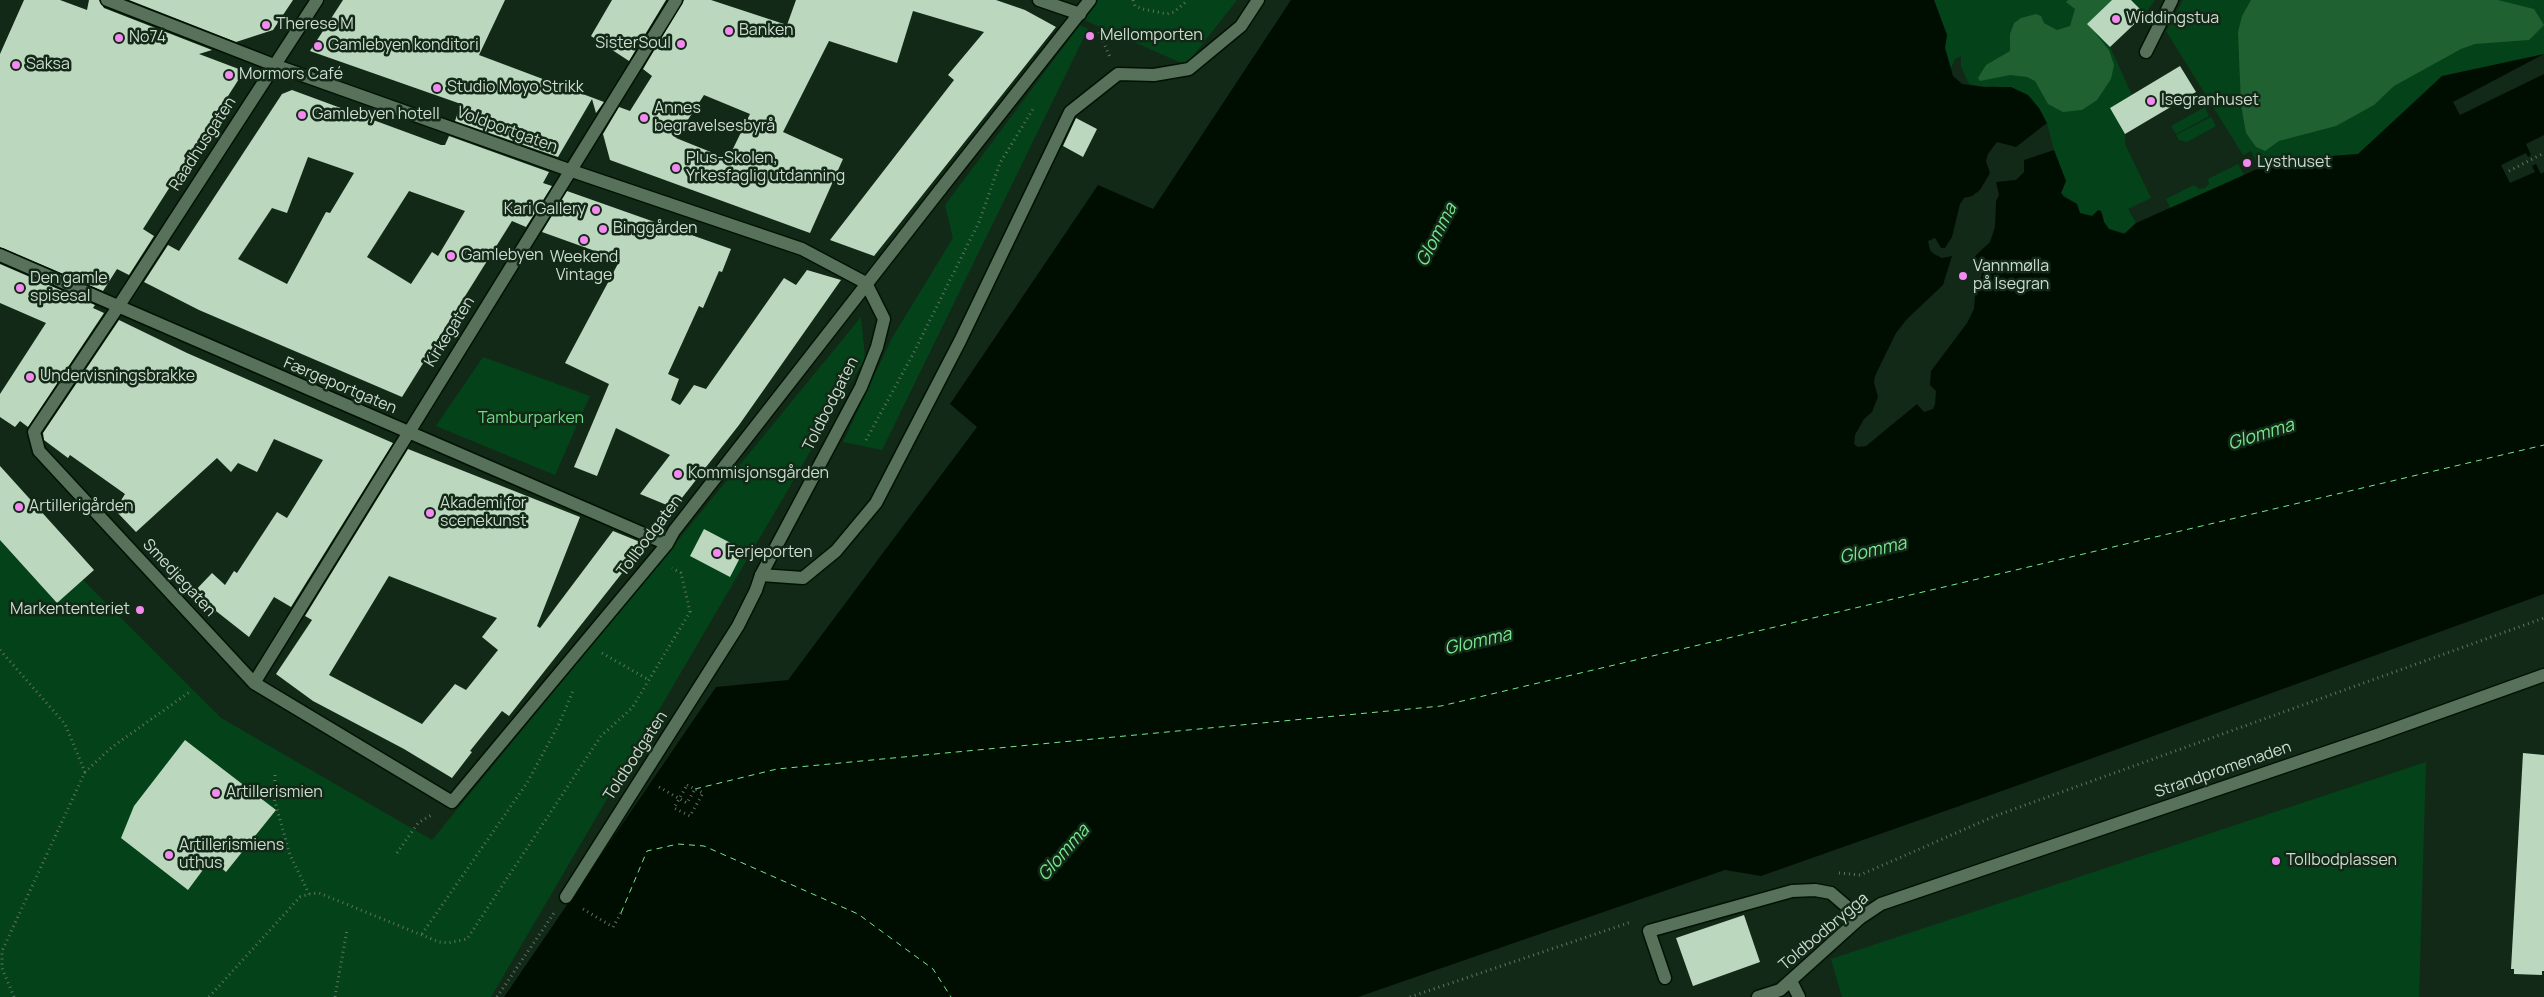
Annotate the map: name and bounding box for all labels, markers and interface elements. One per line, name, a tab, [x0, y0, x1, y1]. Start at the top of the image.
place label: Widdingstua	[2126, 9, 2219, 29]
marker: Widdingstua	[2110, 13, 2122, 25]
place label: Therese M	[276, 15, 354, 35]
marker: Therese M	[260, 19, 272, 31]
place label: Banken	[739, 21, 794, 41]
marker: Banken	[723, 25, 735, 37]
place label: Mellomporten	[1100, 26, 1203, 46]
place label: No74	[129, 28, 166, 48]
marker: Mellomporten	[1084, 30, 1096, 42]
marker: No74	[113, 32, 125, 44]
place label: SisterSoul	[595, 34, 671, 54]
place label: Gamlebyen konditori	[328, 36, 479, 56]
marker: SisterSoul	[675, 38, 687, 50]
marker: Gamlebyen konditori	[312, 40, 324, 52]
place label: Saksa	[26, 55, 70, 75]
marker: Saksa	[10, 59, 22, 71]
place label: Mormors Café	[239, 65, 343, 85]
marker: Mormors Café	[223, 69, 235, 81]
place label: Studio Moyo Strikk	[447, 78, 584, 98]
marker: Studio Moyo Strikk	[431, 82, 443, 94]
place label: Isegranhuset	[2161, 91, 2259, 111]
street label: Raadhusgaten	[166, 94, 240, 194]
marker: Isegranhuset	[2145, 95, 2157, 107]
place label: Annes begravelsesbyrå	[654, 99, 775, 137]
street label: Voldportgaten	[454, 103, 560, 157]
place label: Gamlebyen hotell	[312, 105, 440, 125]
marker: Gamlebyen hotell	[296, 109, 308, 121]
marker: Annes begravelsesbyrå	[638, 112, 650, 124]
place label: Plus-Skolen, Yrkesfaglig utdanning	[686, 149, 845, 187]
place label: Lysthuset	[2257, 153, 2331, 173]
marker: Lysthuset	[2241, 157, 2253, 169]
marker: Plus-Skolen, Yrkesfaglig utdanning	[670, 162, 682, 174]
place label: Kari Gallery	[504, 200, 586, 220]
water label: Glomma	[1412, 200, 1462, 270]
marker: Kari Gallery	[590, 204, 602, 216]
place label: Binggården	[613, 219, 698, 239]
marker: Binggården	[597, 223, 609, 235]
marker: Weekend Vintage	[578, 234, 590, 246]
place label: Gamlebyen	[461, 246, 544, 266]
place label: Weekend Vintage	[550, 248, 618, 286]
marker: Gamlebyen	[445, 250, 457, 262]
place label: Vannmølla på Isegran	[1973, 257, 2049, 295]
place label: Den gamle spisesal	[30, 269, 108, 307]
marker: Vannmølla på Isegran	[1957, 270, 1969, 282]
marker: Den gamle spisesal	[14, 282, 26, 294]
street label: Kirkegaten	[421, 293, 479, 371]
street label: Færgeportgaten	[281, 354, 399, 418]
street label: Toldbodgaten	[799, 354, 863, 454]
place label: Undervisningsbrakke	[40, 367, 195, 387]
marker: Undervisningsbrakke	[24, 371, 36, 383]
park label: Tamburparken	[478, 409, 584, 429]
water label: Glomma	[2225, 415, 2297, 455]
place label: Kommisjonsgården	[688, 464, 829, 484]
marker: Kommisjonsgården	[672, 468, 684, 480]
street label: Tollbodgaten	[613, 492, 687, 580]
place label: Akademi for scenekunst	[440, 494, 527, 532]
place label: Artillerigården	[29, 497, 133, 517]
marker: Artillerigården	[13, 501, 25, 513]
marker: Akademi for scenekunst	[424, 507, 436, 519]
water label: Glomma	[1837, 533, 1909, 569]
street label: Smedjegaten	[138, 535, 220, 621]
place label: Ferjeporten	[727, 543, 812, 563]
marker: Ferjeporten	[711, 547, 723, 559]
place label: Markententeriet	[10, 600, 130, 620]
marker: Markententeriet	[134, 604, 146, 616]
water label: Glomma	[1442, 624, 1514, 660]
street label: Toldbodgaten	[600, 708, 672, 804]
street label: Strandpromenaden	[2152, 738, 2294, 802]
place label: Artillerismien	[226, 783, 323, 803]
marker: Artillerismien	[210, 787, 222, 799]
water label: Glomma	[1034, 820, 1094, 886]
place label: Artillerismiens uthus	[179, 836, 284, 874]
marker: Artillerismiens uthus	[163, 849, 175, 861]
place label: Tollbodplassen	[2286, 851, 2397, 871]
marker: Tollbodplassen	[2270, 855, 2282, 867]
street label: Toldbodbrygga	[1775, 889, 1873, 975]

